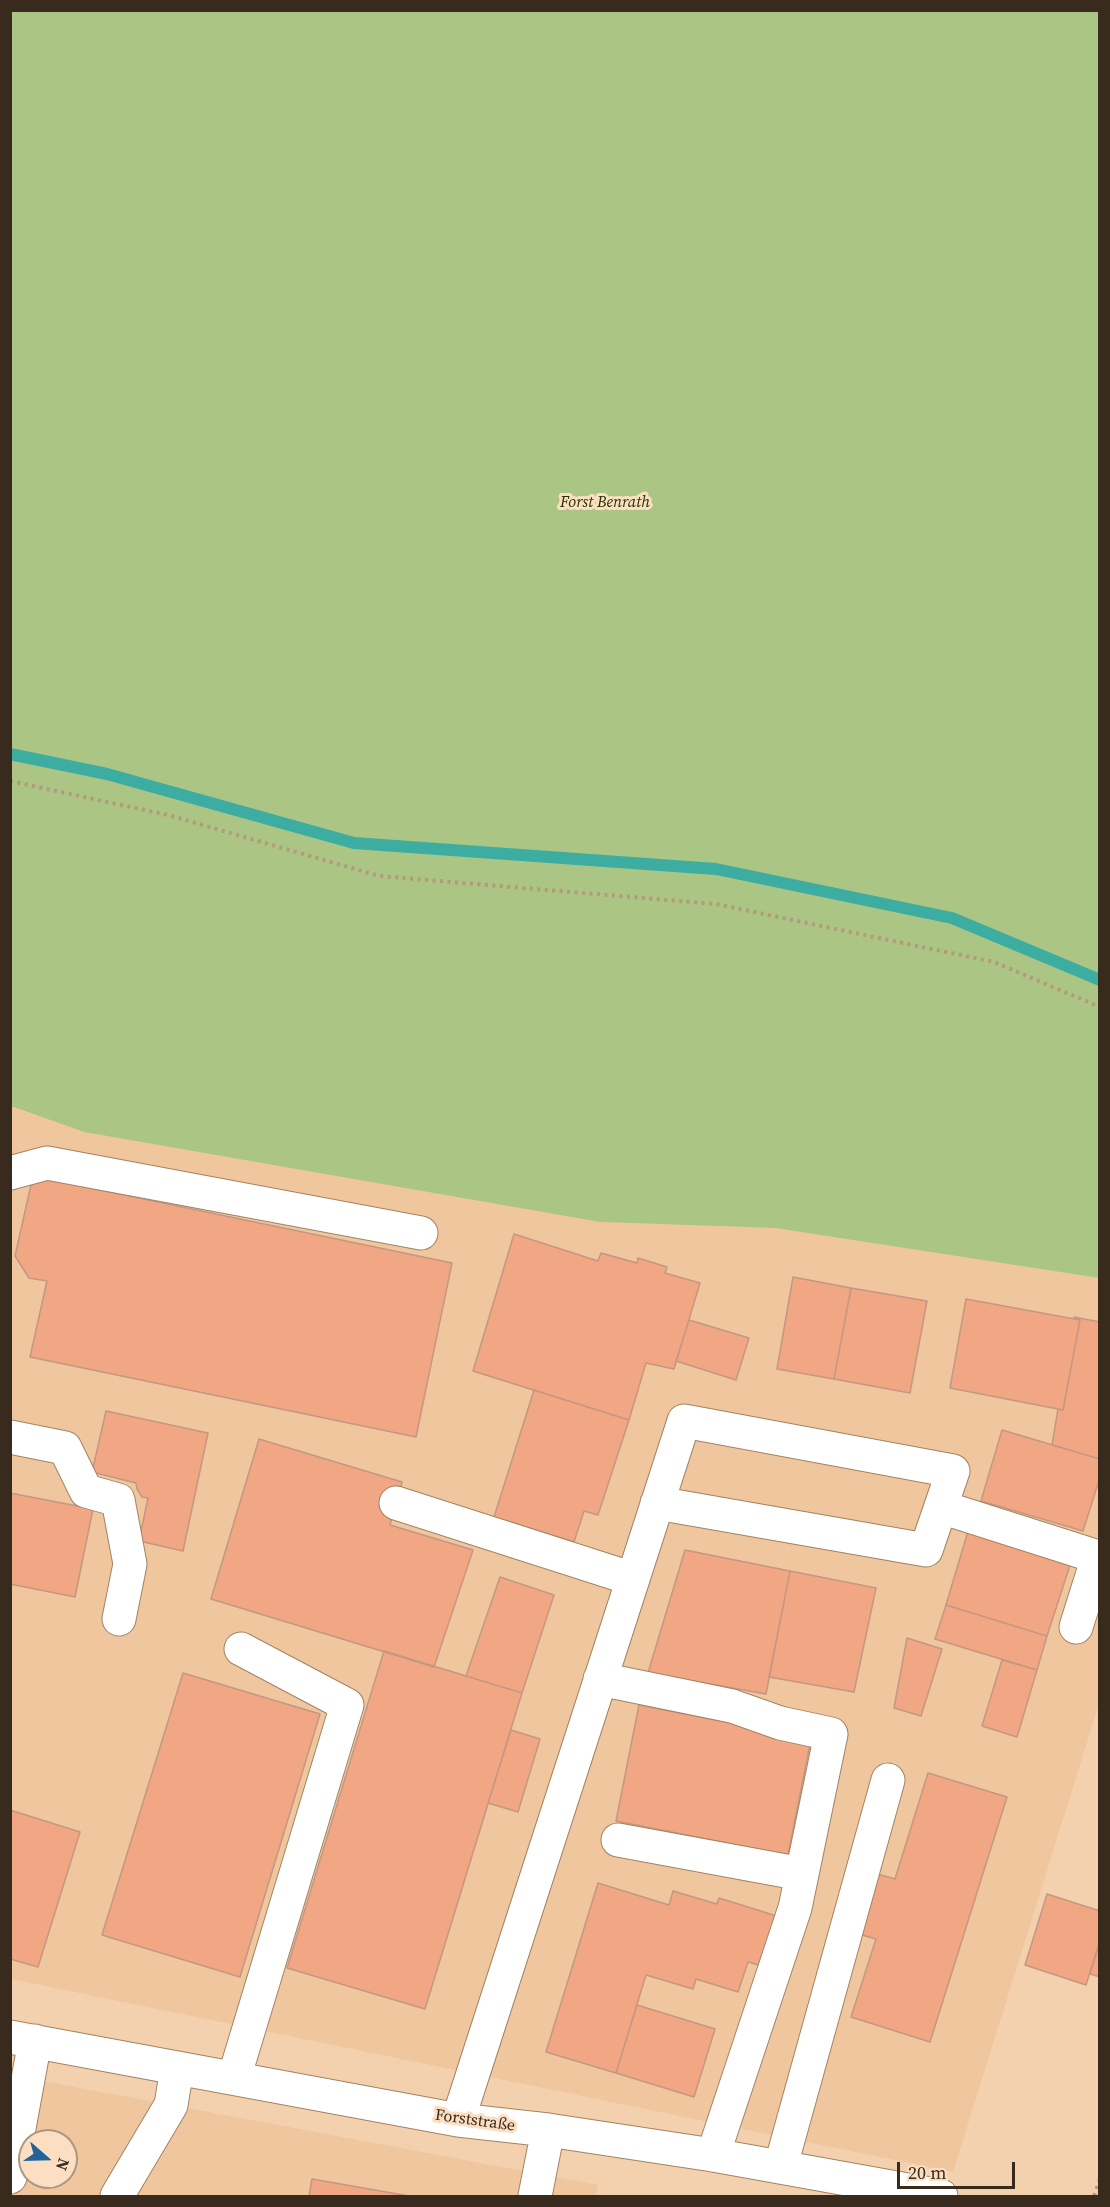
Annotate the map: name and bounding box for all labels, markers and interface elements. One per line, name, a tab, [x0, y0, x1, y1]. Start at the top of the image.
park label: Forst Benrath	[560, 493, 650, 513]
street label: Forststraße	[434, 2106, 516, 2136]
north arrow	[18, 2129, 78, 2189]
scale bar	[900, 2150, 1018, 2188]
text: N	[51, 2155, 75, 2174]
text: 20 m	[908, 2160, 946, 2185]

